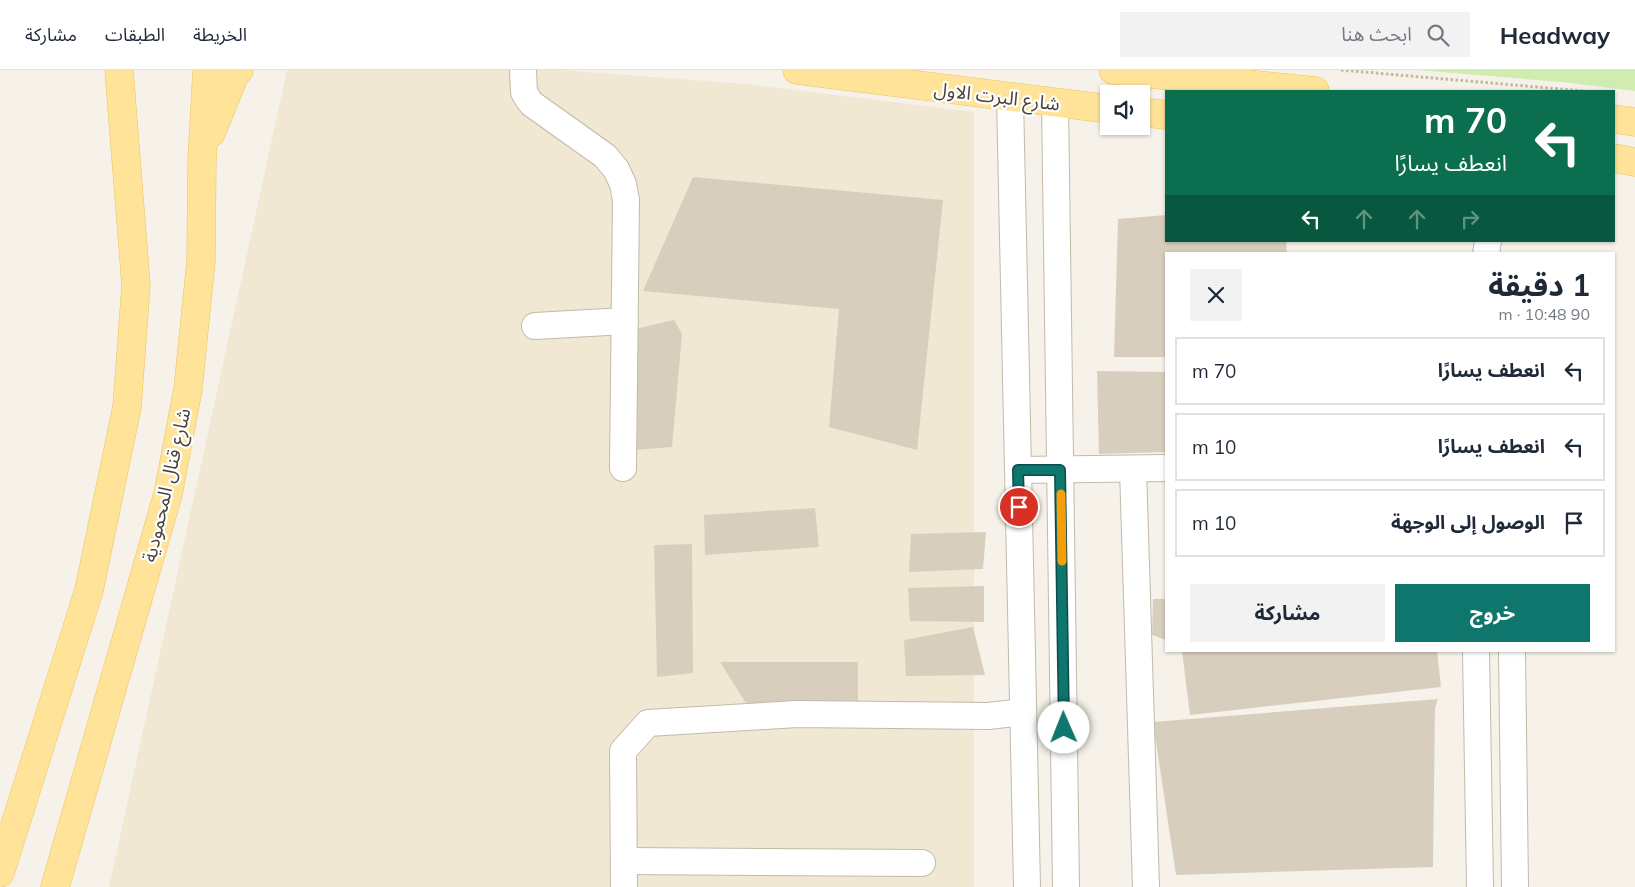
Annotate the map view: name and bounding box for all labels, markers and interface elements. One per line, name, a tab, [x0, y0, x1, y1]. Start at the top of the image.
search box	[1120, 12, 1470, 57]
text: Headway	[1500, 20, 1610, 50]
icon: search	[1424, 21, 1452, 49]
text: ابحث هنا	[1341, 22, 1412, 46]
text: مشاركة	[25, 23, 77, 46]
text: الطبقات	[105, 23, 165, 46]
text: الخريطة	[193, 23, 247, 46]
street label: شارع البرت الاول	[932, 76, 1061, 118]
map controls	[1100, 85, 1150, 135]
button: sound	[1100, 85, 1150, 135]
text: 70 m	[1424, 98, 1507, 142]
icon: left	[1525, 110, 1590, 175]
text: انعطف يسارًا	[1394, 149, 1507, 177]
icon: left	[1297, 205, 1325, 233]
icon: ahead	[1350, 205, 1378, 233]
icon: ahead	[1403, 205, 1431, 233]
icon: right	[1456, 205, 1484, 233]
text: 1 دقيقة	[1488, 266, 1590, 304]
button: close	[1190, 269, 1242, 321]
text: 90 m · 10:48	[1498, 304, 1590, 324]
icon: left	[1560, 357, 1588, 385]
text: انعطف يسارًا	[1438, 358, 1545, 382]
text: 70 m	[1192, 359, 1236, 383]
street label: شارع قنال المحمودية	[137, 406, 197, 565]
icon: left	[1560, 433, 1588, 461]
text: انعطف يسارًا	[1438, 434, 1545, 458]
text: 10 m	[1192, 435, 1236, 459]
pin	[998, 486, 1040, 528]
icon: arrive	[1005, 493, 1033, 521]
icon: arrive	[1560, 509, 1588, 537]
text: الوصول إلى الوجهة	[1391, 510, 1545, 534]
text: 10 m	[1192, 511, 1236, 535]
button: مشاركة	[1190, 584, 1385, 642]
button: خروج	[1395, 584, 1590, 642]
position arrow	[1037, 701, 1089, 753]

